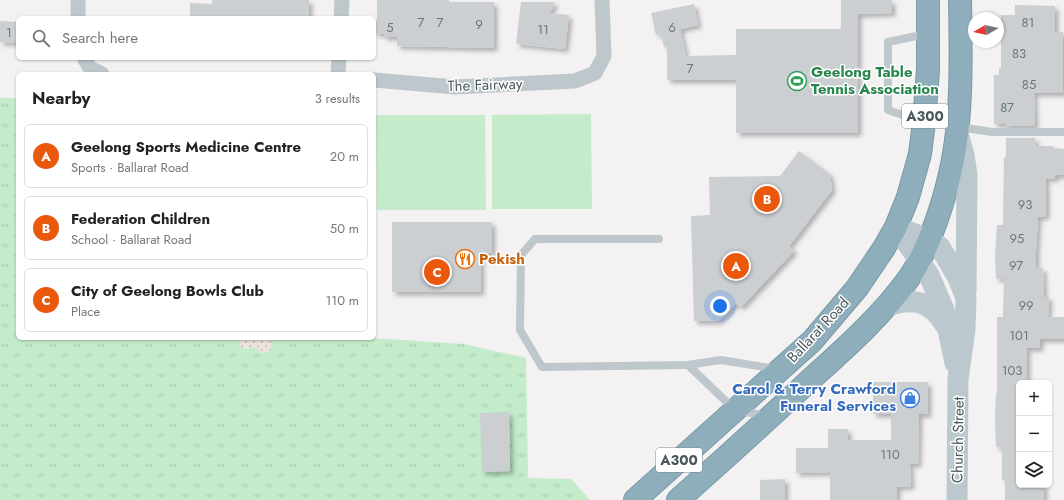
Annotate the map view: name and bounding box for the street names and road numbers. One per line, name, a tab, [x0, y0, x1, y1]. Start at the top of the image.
street label: The Fairway	[447, 73, 523, 97]
road number: A300	[902, 104, 948, 128]
street label: Ballarat Road	[782, 292, 854, 368]
street label: Church Street	[946, 396, 970, 483]
road number: A300	[656, 448, 702, 472]

